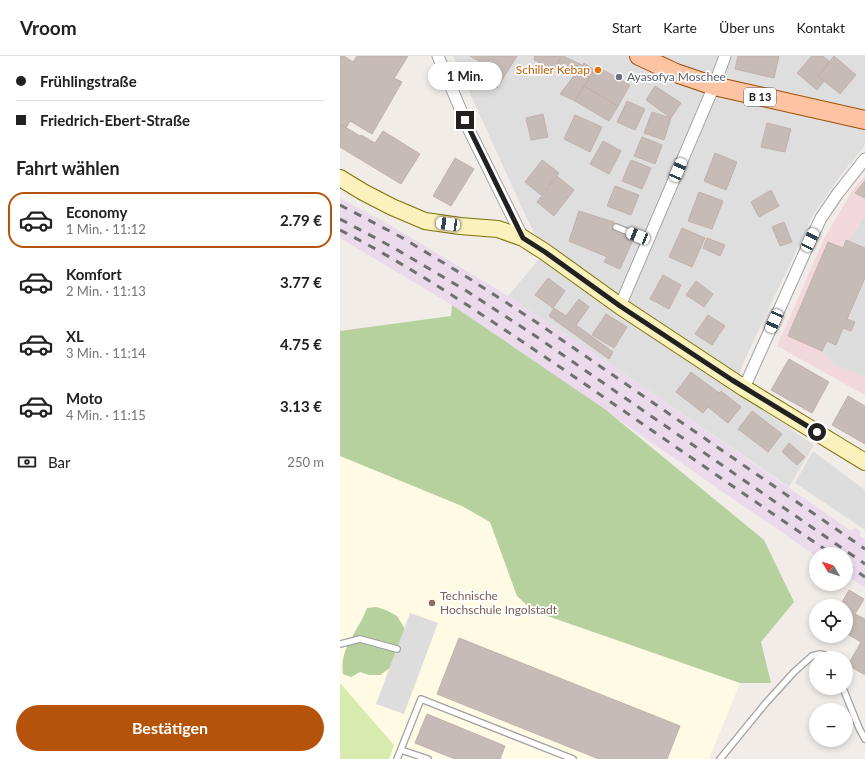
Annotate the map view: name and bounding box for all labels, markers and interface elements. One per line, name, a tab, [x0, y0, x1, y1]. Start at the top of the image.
text: Vroom	[20, 16, 77, 39]
text: Start	[612, 19, 641, 36]
text: Karte	[663, 19, 697, 36]
text: Über uns	[719, 19, 774, 36]
text: Kontakt	[796, 19, 845, 36]
callout: 1 Min.	[428, 62, 502, 90]
place label: Schiller Kebap	[516, 62, 590, 77]
marker: Schiller Kebap	[593, 65, 603, 75]
text: 1 Min.	[447, 68, 483, 84]
place label: Ayasofya Moschee	[627, 69, 726, 84]
text: Frühlingstraße	[40, 72, 137, 90]
marker: Ayasofya Moschee	[614, 72, 624, 82]
road number: B 13	[744, 88, 776, 106]
text: Friedrich-Ebert-Straße	[40, 111, 190, 129]
route end	[456, 111, 474, 129]
text: Fahrt wählen	[16, 157, 120, 179]
car	[668, 157, 688, 183]
icon: car	[18, 202, 54, 238]
text: Economy	[66, 203, 127, 221]
text: 2.79 €	[280, 211, 322, 229]
car	[435, 216, 461, 232]
text: 1 Min. · 11:12	[66, 221, 146, 237]
car	[625, 226, 651, 246]
car	[799, 227, 821, 253]
icon: car	[18, 264, 54, 300]
text: Komfort	[66, 265, 122, 283]
text: 3.77 €	[280, 273, 322, 291]
text: 2 Min. · 11:13	[66, 283, 146, 299]
car	[764, 308, 784, 334]
icon: car	[18, 326, 54, 362]
text: XL	[66, 327, 84, 345]
text: 4.75 €	[280, 335, 322, 353]
text: 3 Min. · 11:14	[66, 345, 146, 361]
icon: car	[18, 388, 54, 424]
text: Moto	[66, 389, 103, 407]
text: 3.13 €	[280, 397, 322, 415]
text: 4 Min. · 11:15	[66, 407, 146, 423]
route start	[808, 423, 826, 441]
icon: cash	[16, 451, 38, 473]
text: Bar	[48, 453, 71, 471]
text: 250 m	[287, 454, 324, 470]
north arrow	[809, 547, 853, 591]
map controls	[809, 547, 853, 747]
place label: Technische Hochschule Ingolstadt	[440, 588, 558, 617]
marker: Technische Hochschule Ingolstadt	[427, 598, 437, 608]
button: locate	[809, 599, 853, 643]
button: +	[809, 651, 853, 695]
button: −	[809, 703, 853, 747]
button: Bestätigen	[16, 705, 324, 751]

